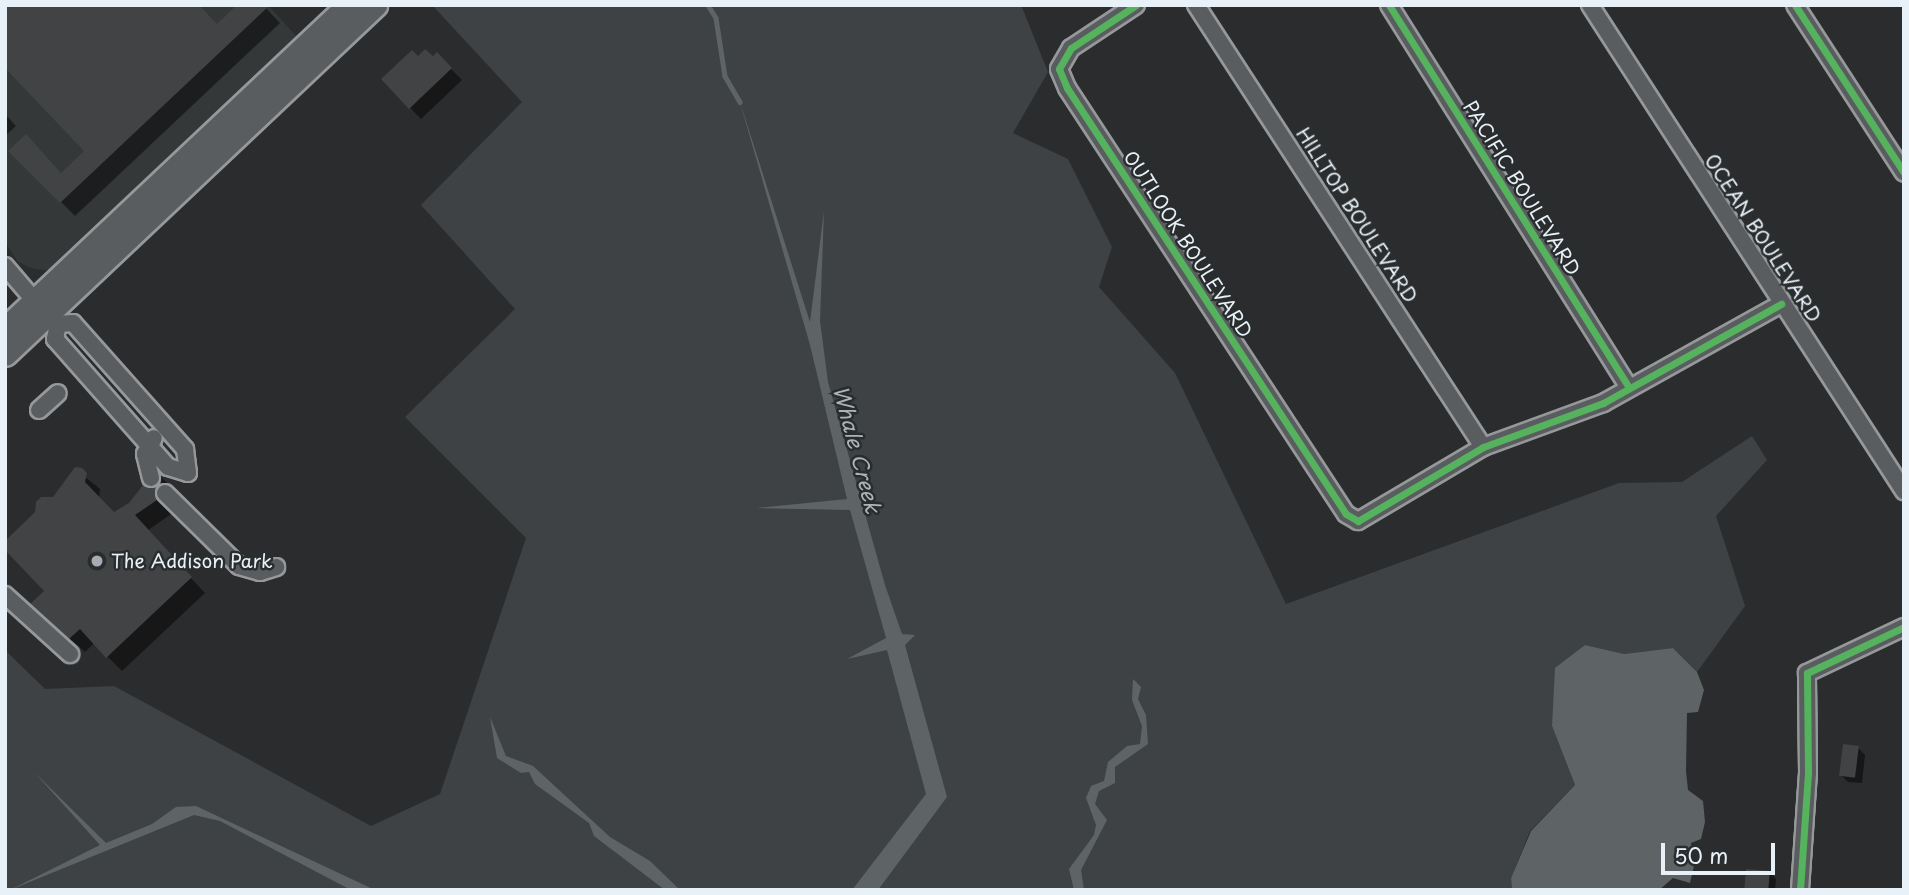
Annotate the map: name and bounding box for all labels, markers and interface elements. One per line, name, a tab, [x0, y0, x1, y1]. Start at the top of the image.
street label: PACIFIC BOULEVARD	[1459, 96, 1585, 280]
street label: HILLTOP BOULEVARD	[1292, 123, 1422, 307]
street label: OUTLOOK BOULEVARD	[1118, 145, 1258, 343]
street label: OCEAN BOULEVARD	[1700, 150, 1826, 326]
water label: Whale Creek	[829, 382, 887, 516]
place label: The Addison Park	[111, 550, 273, 572]
marker: The Addison Park	[89, 553, 105, 569]
scale bar	[1664, 828, 1778, 872]
text: 50 m	[1674, 839, 1728, 871]

